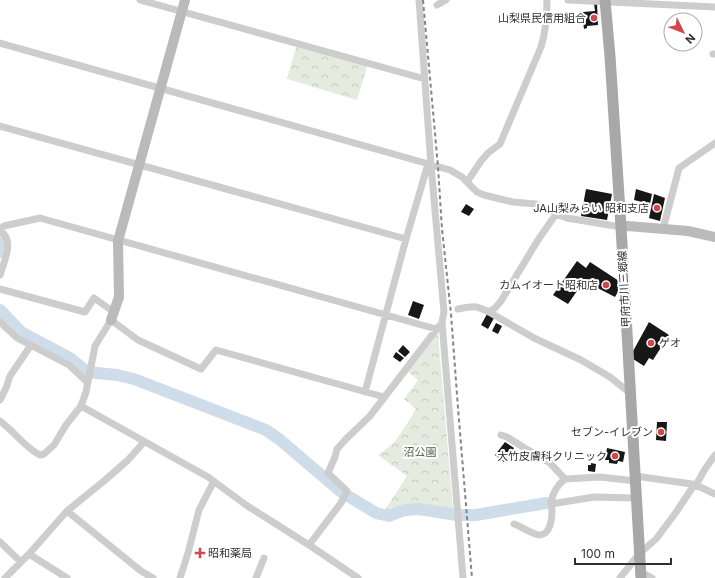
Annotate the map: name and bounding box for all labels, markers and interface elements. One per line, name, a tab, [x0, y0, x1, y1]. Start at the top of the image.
place label: 山梨県民信用組合	[498, 11, 586, 25]
north arrow	[663, 12, 703, 52]
marker: 山梨県民信用組合	[589, 13, 599, 23]
text: N	[682, 31, 698, 47]
place label: JA山梨みらい 昭和支店	[533, 201, 649, 215]
marker: JA山梨みらい 昭和支店	[652, 203, 662, 213]
street label: 甲府市川三郷線	[615, 250, 633, 328]
place label: カムイオート昭和店	[499, 278, 598, 292]
marker: カムイオート昭和店	[601, 280, 611, 290]
place label: ゲオ	[659, 336, 681, 350]
marker: ゲオ	[646, 338, 656, 348]
place label: セブン-イレブン	[571, 425, 653, 439]
marker: セブン-イレブン	[656, 427, 666, 437]
park label: 沼公園	[404, 445, 437, 459]
place label: 大竹皮膚科クリニック	[497, 449, 607, 463]
marker: 大竹皮膚科クリニック	[610, 451, 620, 461]
scale bar	[575, 540, 671, 566]
place label: 昭和薬局	[208, 546, 252, 560]
text: 100 m	[581, 546, 615, 561]
marker: 昭和薬局	[195, 548, 205, 558]

